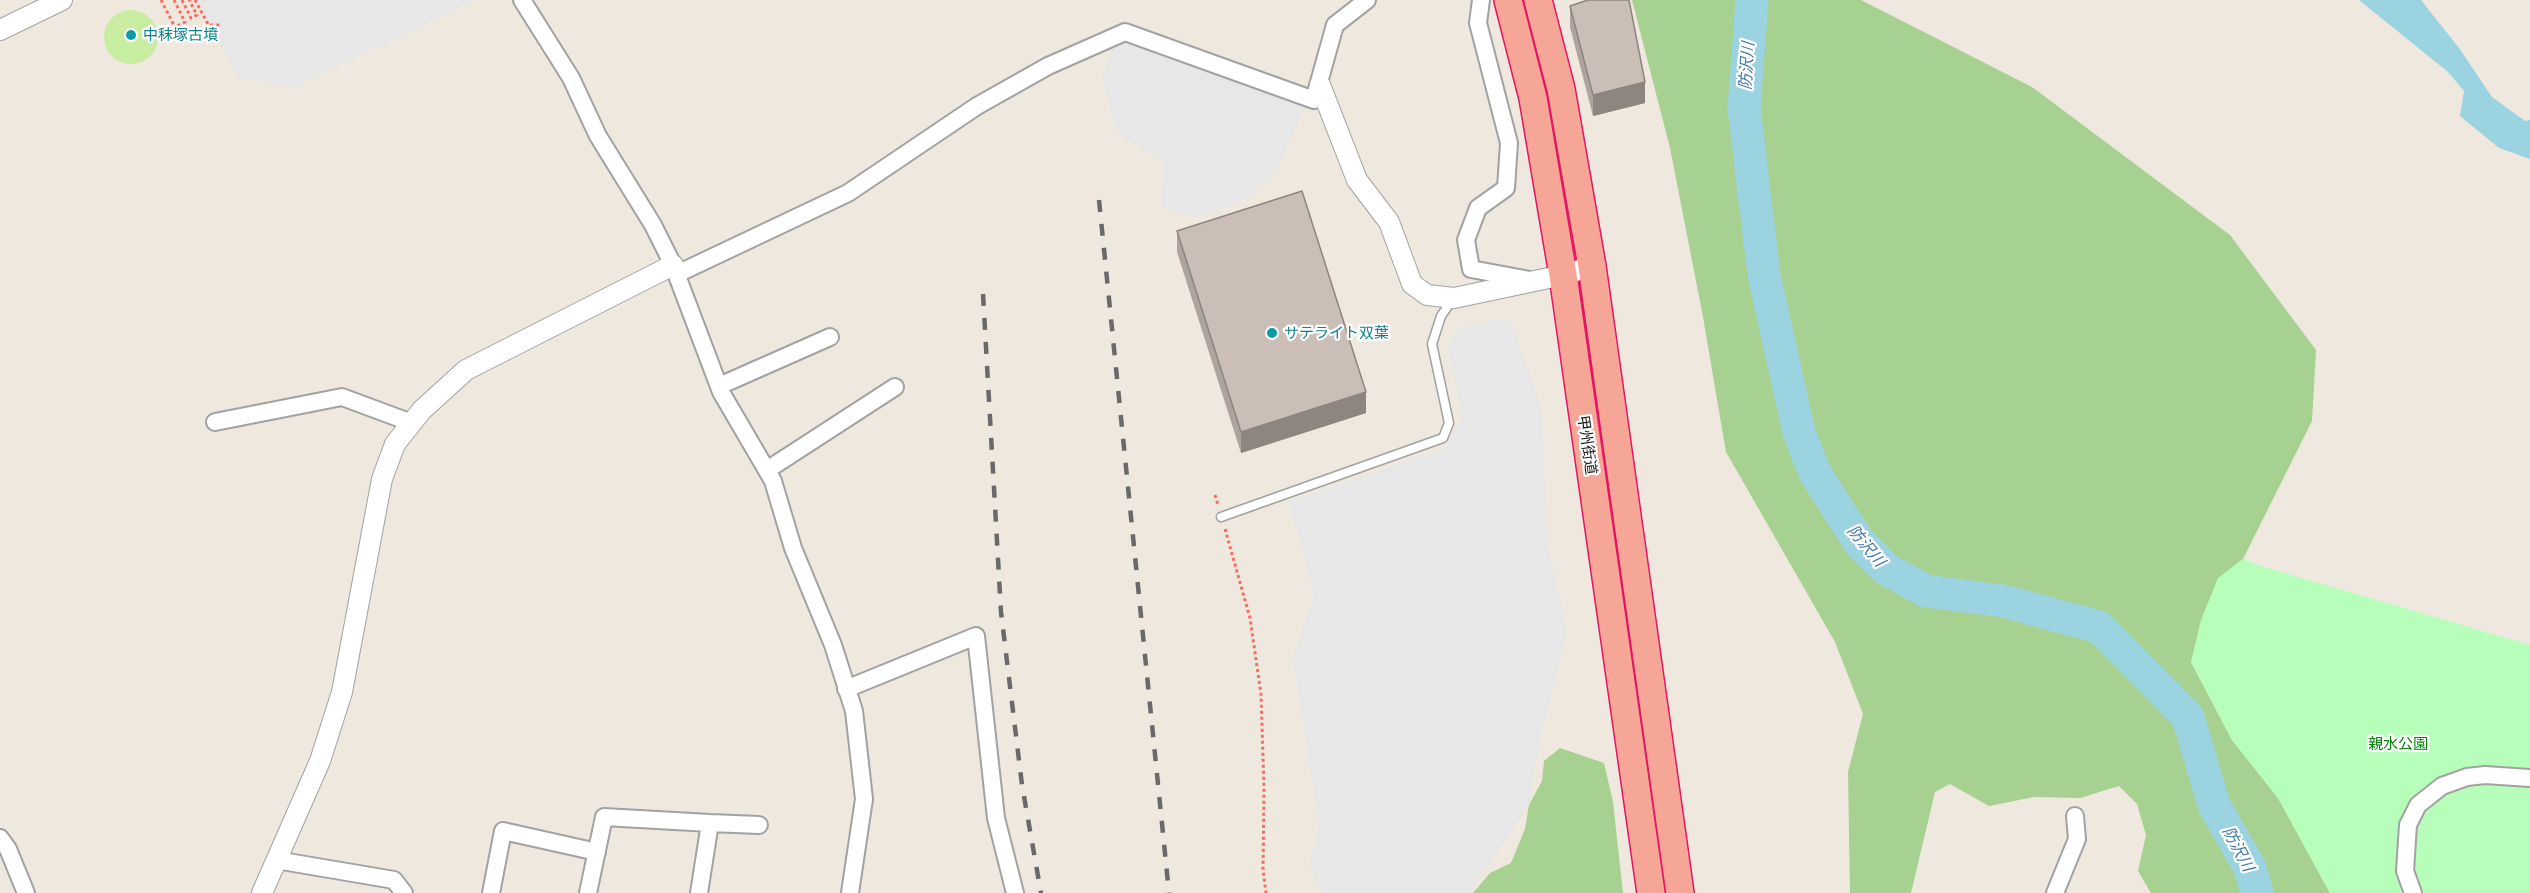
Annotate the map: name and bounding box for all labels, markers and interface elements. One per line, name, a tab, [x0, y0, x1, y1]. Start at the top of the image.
place label: 中秣塚古墳	[143, 26, 218, 44]
marker: 中秣塚古墳	[124, 28, 138, 42]
water label: 防沢川	[1736, 41, 1758, 91]
place label: サテライト双葉	[1284, 324, 1389, 342]
marker: サテライト双葉	[1265, 326, 1279, 340]
street label: 甲州街道	[1574, 414, 1600, 476]
water label: 防沢川	[1843, 521, 1889, 571]
park label: 親水公園	[2368, 735, 2428, 753]
water label: 防沢川	[2218, 823, 2258, 875]

